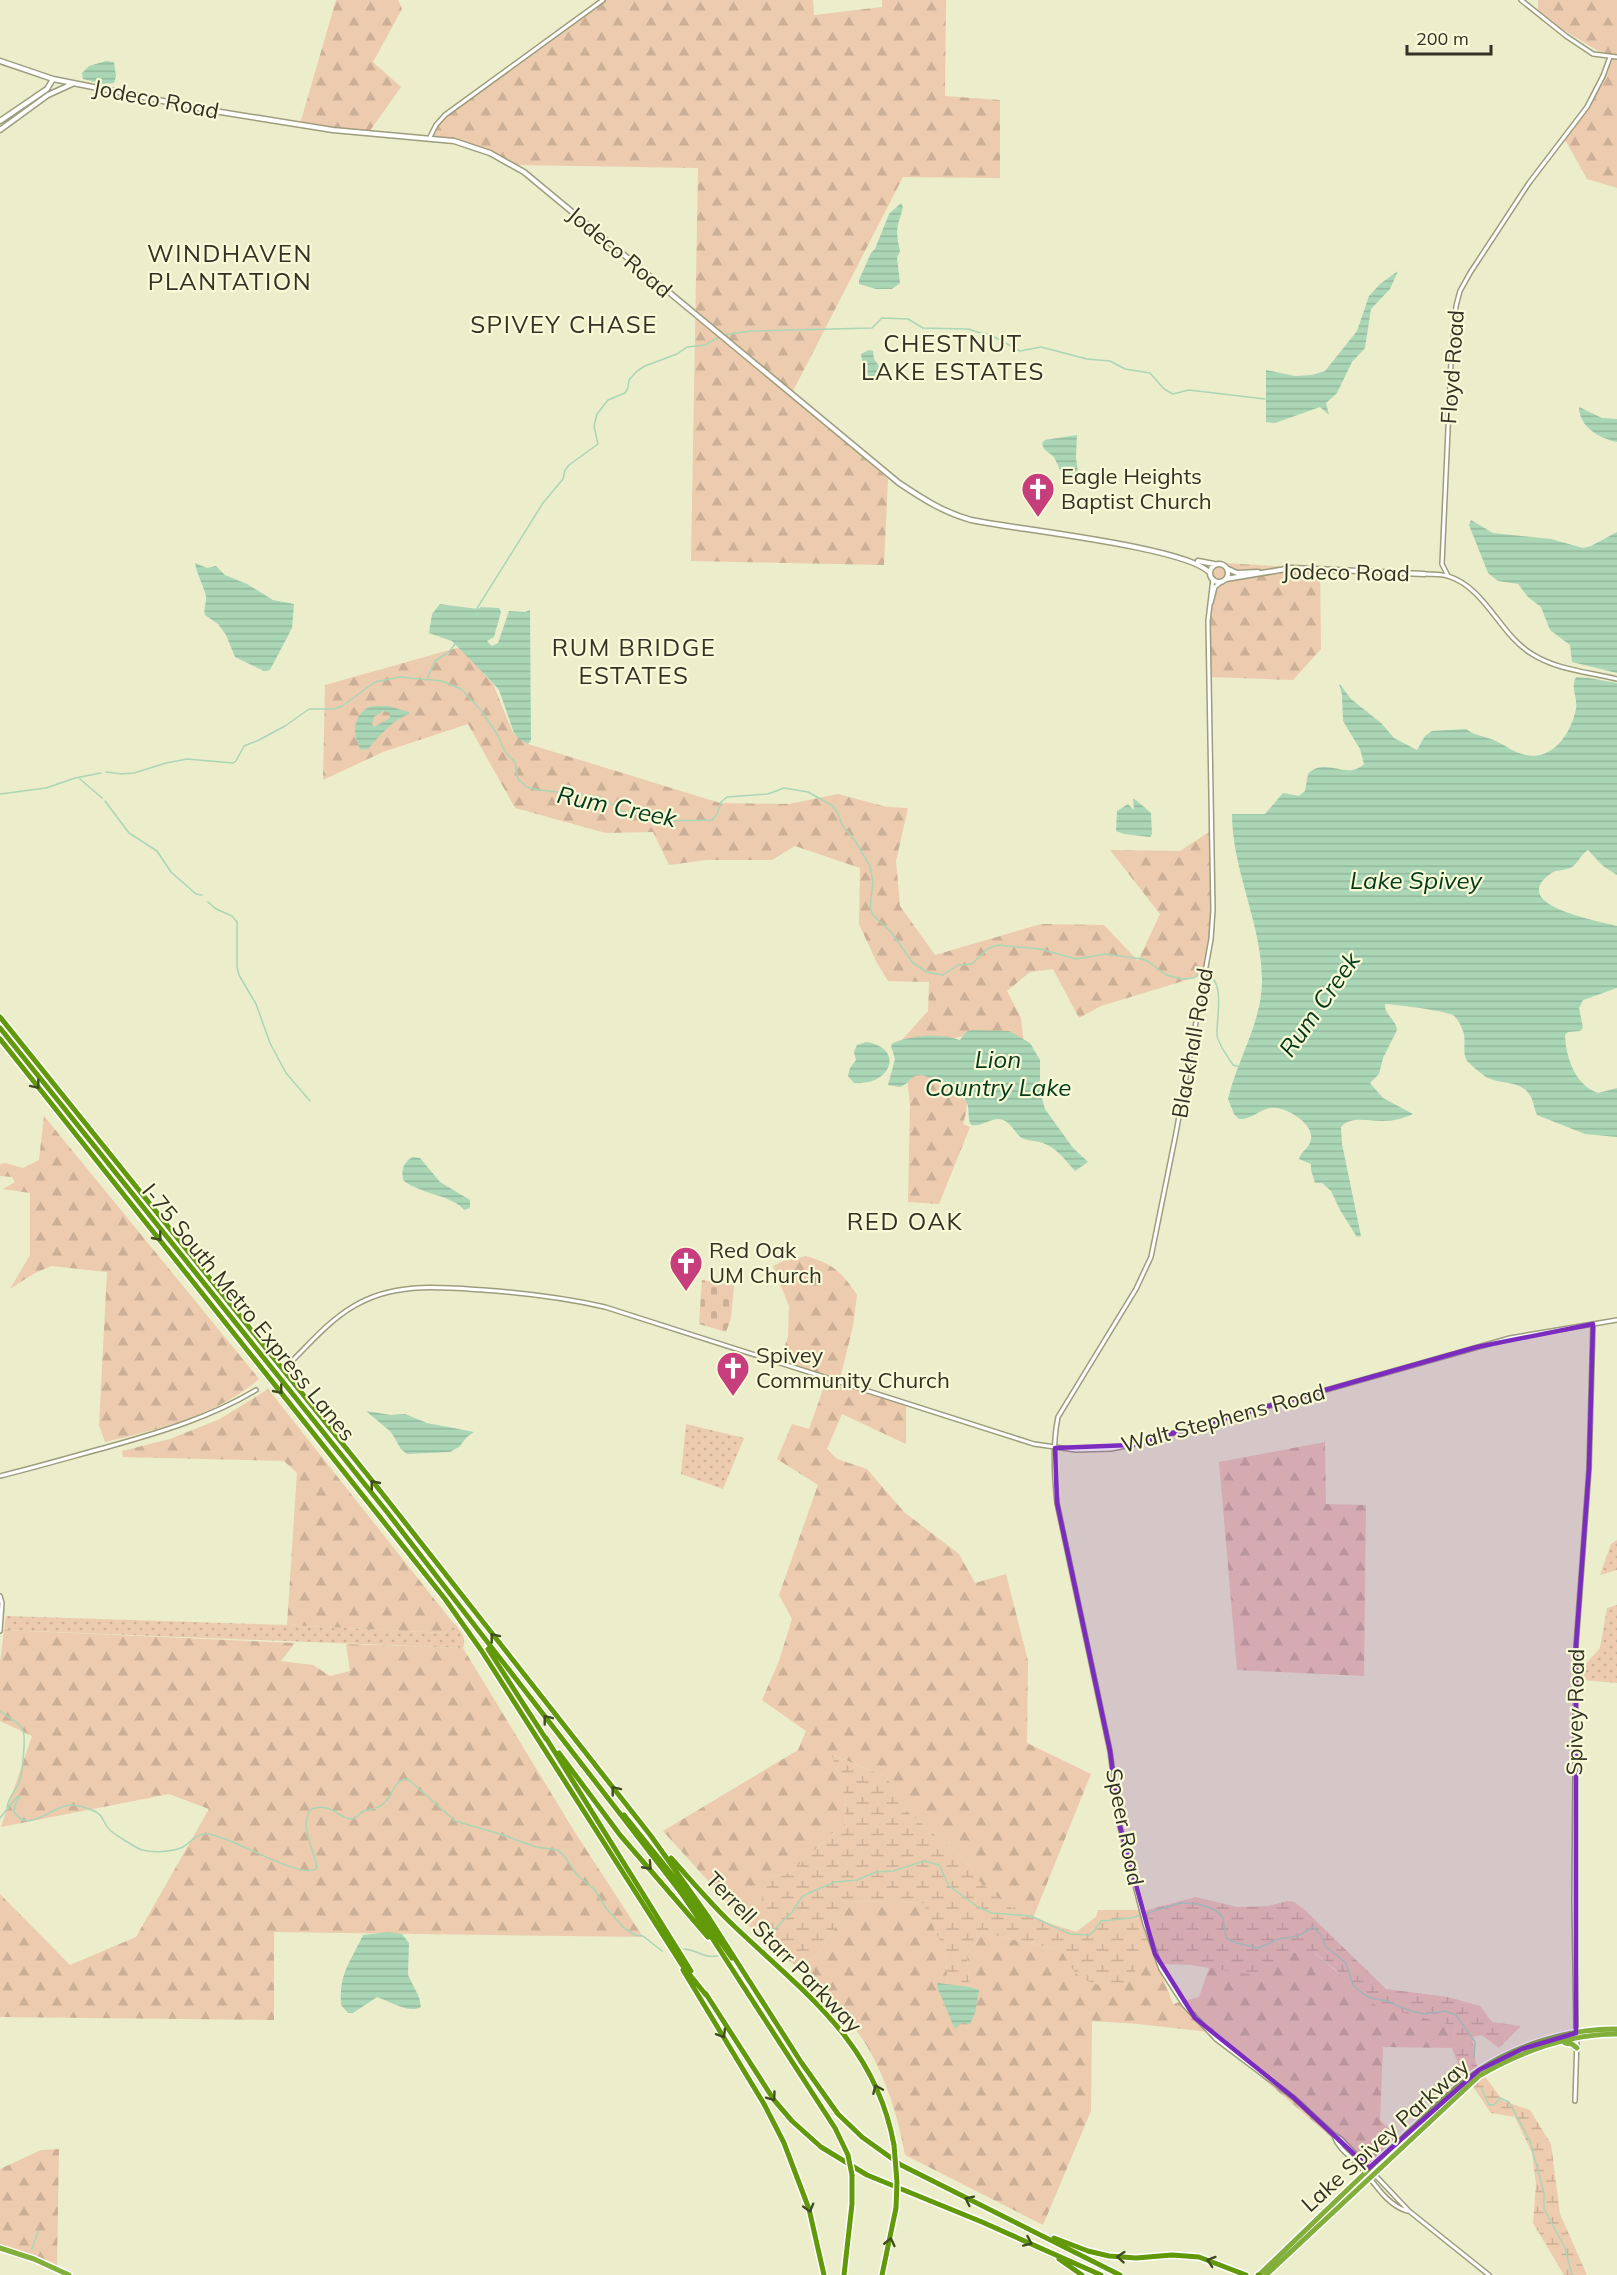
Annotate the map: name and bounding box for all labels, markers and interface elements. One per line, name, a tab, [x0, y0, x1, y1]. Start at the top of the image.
scale bar	[1407, 18, 1491, 56]
text: 200 m	[1416, 27, 1469, 50]
street label: Jodeco Road	[91, 73, 221, 125]
street label: Jodeco Road	[562, 200, 678, 304]
district label: WINDHAVEN PLANTATION	[147, 238, 313, 296]
district label: SPIVEY CHASE	[470, 309, 658, 339]
street label: Floyd Road	[1434, 309, 1470, 425]
district label: CHESTNUT LAKE ESTATES	[861, 328, 1045, 386]
place label: Eagle Heights Baptist Church	[1061, 462, 1212, 515]
church icon: Eagle Heights Baptist Church	[1020, 471, 1056, 518]
street label: Jodeco Road	[1282, 557, 1410, 587]
district label: RUM BRIDGE ESTATES	[552, 632, 716, 690]
water label: Rum Creek	[555, 779, 680, 833]
water label: Lake Spivey	[1350, 865, 1483, 895]
water label: Rum Creek	[1272, 945, 1366, 1062]
street label: Blackhall Road	[1165, 966, 1219, 1120]
water label: Lion Country Lake	[925, 1044, 1071, 1102]
one-way arrow	[29, 1078, 40, 1089]
street label: I-75 South Metro Express Lanes	[136, 1177, 362, 1447]
district label: RED OAK	[847, 1206, 963, 1236]
one-way arrow	[150, 1231, 161, 1242]
place label: Red Oak UM Church	[709, 1236, 822, 1289]
church icon: Red Oak UM Church	[668, 1245, 704, 1292]
place label: Spivey Community Church	[756, 1341, 950, 1394]
church icon: Spivey Community Church	[715, 1350, 751, 1397]
street label: Walt Stephens Road	[1118, 1377, 1328, 1459]
one-way arrow	[272, 1383, 283, 1394]
one-way arrow	[370, 1480, 381, 1491]
one-way arrow	[491, 1633, 502, 1644]
street label: Spivey Road	[1560, 1648, 1590, 1776]
one-way arrow	[543, 1715, 554, 1726]
street label: Speer Road	[1100, 1766, 1150, 1888]
one-way arrow	[611, 1786, 622, 1797]
one-way arrow	[641, 1859, 652, 1870]
street label: Terrell Starr Parkway	[700, 1865, 868, 2039]
one-way arrow	[714, 2028, 726, 2038]
street label: Lake Spivey Parkway	[1295, 2052, 1475, 2218]
one-way arrow	[873, 2084, 885, 2095]
one-way arrow	[765, 2090, 776, 2101]
one-way arrow	[965, 2196, 975, 2207]
one-way arrow	[801, 2203, 814, 2213]
one-way arrow	[1022, 2235, 1033, 2247]
one-way arrow	[883, 2237, 896, 2247]
one-way arrow	[1117, 2251, 1126, 2264]
one-way arrow	[1206, 2256, 1217, 2268]

